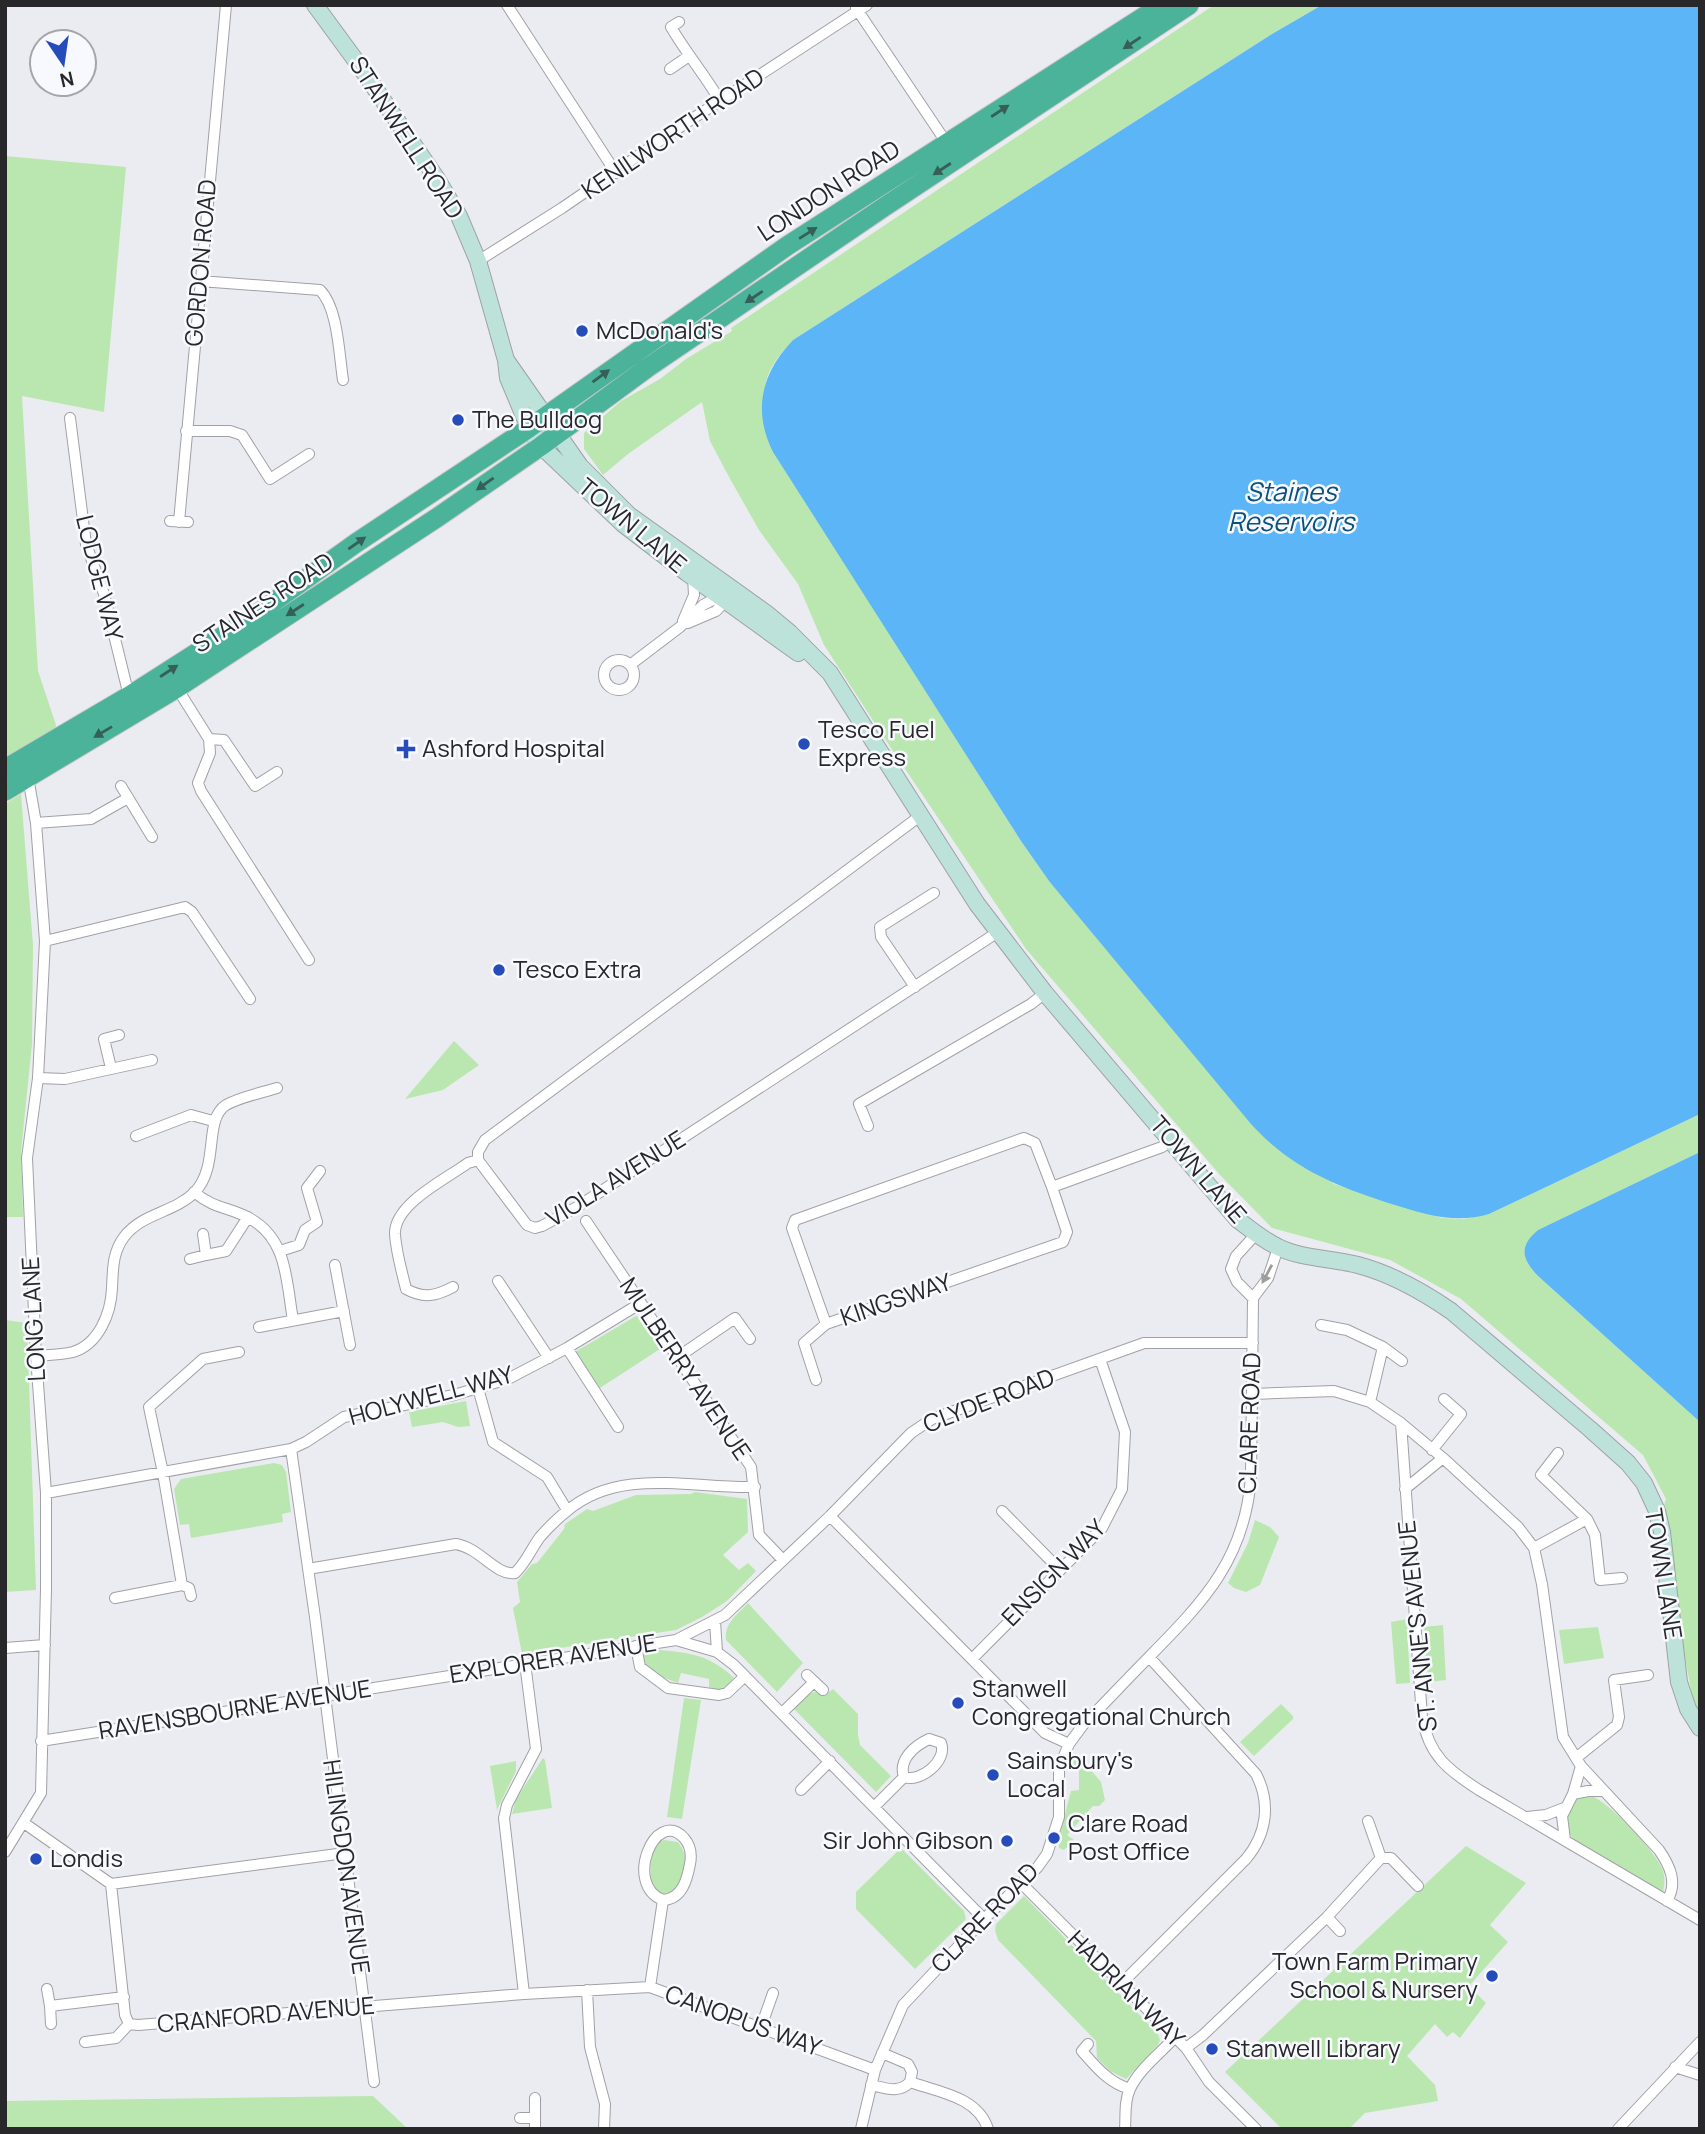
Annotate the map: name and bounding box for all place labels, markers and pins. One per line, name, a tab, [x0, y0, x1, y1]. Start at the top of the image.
place label: McDonald's	[596, 313, 723, 346]
marker: McDonald's	[574, 323, 590, 339]
place label: The Bulldog	[472, 402, 602, 435]
marker: The Bulldog	[450, 412, 466, 428]
place label: Tesco Fuel Express	[818, 712, 935, 773]
place label: Ashford Hospital	[422, 731, 605, 764]
marker: Tesco Fuel Express	[796, 736, 812, 752]
marker: Ashford Hospital	[396, 739, 416, 759]
place label: Tesco Extra	[513, 952, 641, 985]
marker: Tesco Extra	[491, 962, 507, 978]
place label: Stanwell Congregational Church	[972, 1671, 1231, 1732]
marker: Stanwell Congregational Church	[950, 1695, 966, 1711]
place label: Sainsbury's Local	[1007, 1743, 1133, 1804]
marker: Sainsbury's Local	[985, 1767, 1001, 1783]
place label: Clare Road Post Office	[1068, 1806, 1190, 1867]
place label: Sir John Gibson	[823, 1823, 993, 1856]
marker: Clare Road Post Office	[1046, 1830, 1062, 1846]
marker: Sir John Gibson	[999, 1833, 1015, 1849]
place label: Londis	[50, 1841, 123, 1874]
marker: Londis	[28, 1851, 44, 1867]
place label: Town Farm Primary School & Nursery	[1272, 1944, 1478, 2005]
marker: Town Farm Primary School & Nursery	[1484, 1968, 1500, 1984]
place label: Stanwell Library	[1226, 2031, 1401, 2064]
marker: Stanwell Library	[1204, 2041, 1220, 2057]

